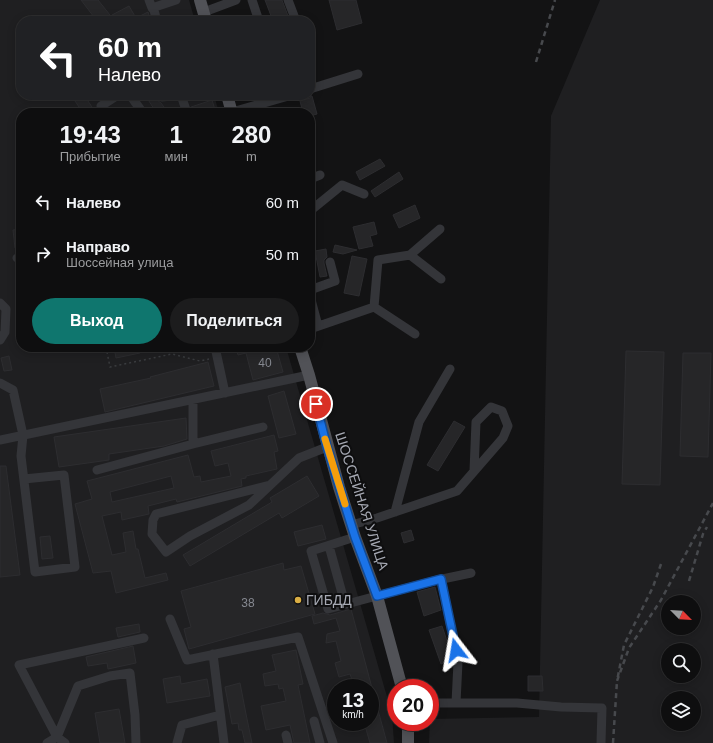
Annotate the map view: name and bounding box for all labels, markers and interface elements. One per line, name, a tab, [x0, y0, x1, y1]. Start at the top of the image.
icon: left	[32, 32, 84, 84]
text: 60 m	[98, 32, 162, 63]
text: Налево	[98, 65, 161, 85]
text: 19:43	[60, 121, 121, 148]
text: 1	[169, 121, 183, 148]
text: 280	[231, 121, 271, 148]
text: Прибытие	[60, 149, 121, 164]
text: мин	[164, 149, 188, 164]
text: m	[246, 149, 257, 164]
icon: left	[32, 191, 54, 213]
text: Налево	[66, 194, 121, 211]
text: 60 m	[266, 194, 299, 211]
text: Направо	[66, 238, 130, 255]
icon: right	[32, 243, 54, 265]
text: 50 m	[266, 246, 299, 263]
text: Шоссейная улица	[66, 255, 173, 270]
button: Выход	[32, 298, 162, 344]
button: Поделиться	[170, 298, 299, 344]
house number: 40	[258, 356, 272, 370]
pin	[299, 387, 333, 421]
icon: arrive	[305, 393, 327, 415]
street label: ШОССЕЙНАЯ УЛИЦА	[332, 430, 393, 573]
place label: ГИБДД	[306, 592, 352, 608]
marker: ГИБДД	[293, 595, 303, 605]
north arrow	[661, 595, 701, 635]
map controls	[661, 595, 701, 731]
house number: 38	[241, 596, 255, 610]
position arrow	[435, 629, 477, 671]
button: search	[661, 643, 701, 683]
speed limit sign: 20	[387, 679, 439, 731]
text: 13	[342, 689, 364, 711]
button: layers	[661, 691, 701, 731]
text: km/h	[342, 709, 364, 720]

